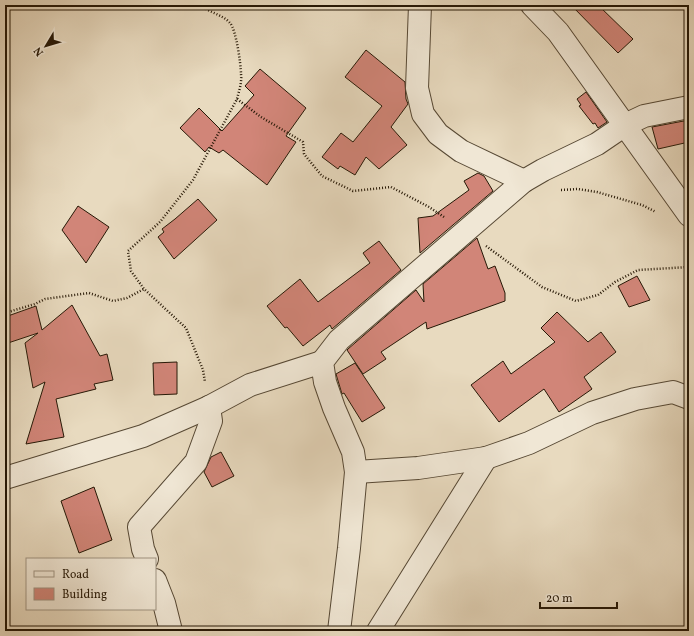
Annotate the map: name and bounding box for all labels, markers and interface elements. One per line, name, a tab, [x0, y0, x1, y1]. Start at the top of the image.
north arrow	[26, 26, 66, 66]
text: N	[31, 43, 48, 59]
legend	[26, 558, 156, 610]
text: Road	[62, 567, 89, 583]
scale bar	[540, 584, 617, 610]
text: Building	[62, 587, 107, 603]
text: 20 m	[546, 591, 573, 607]

